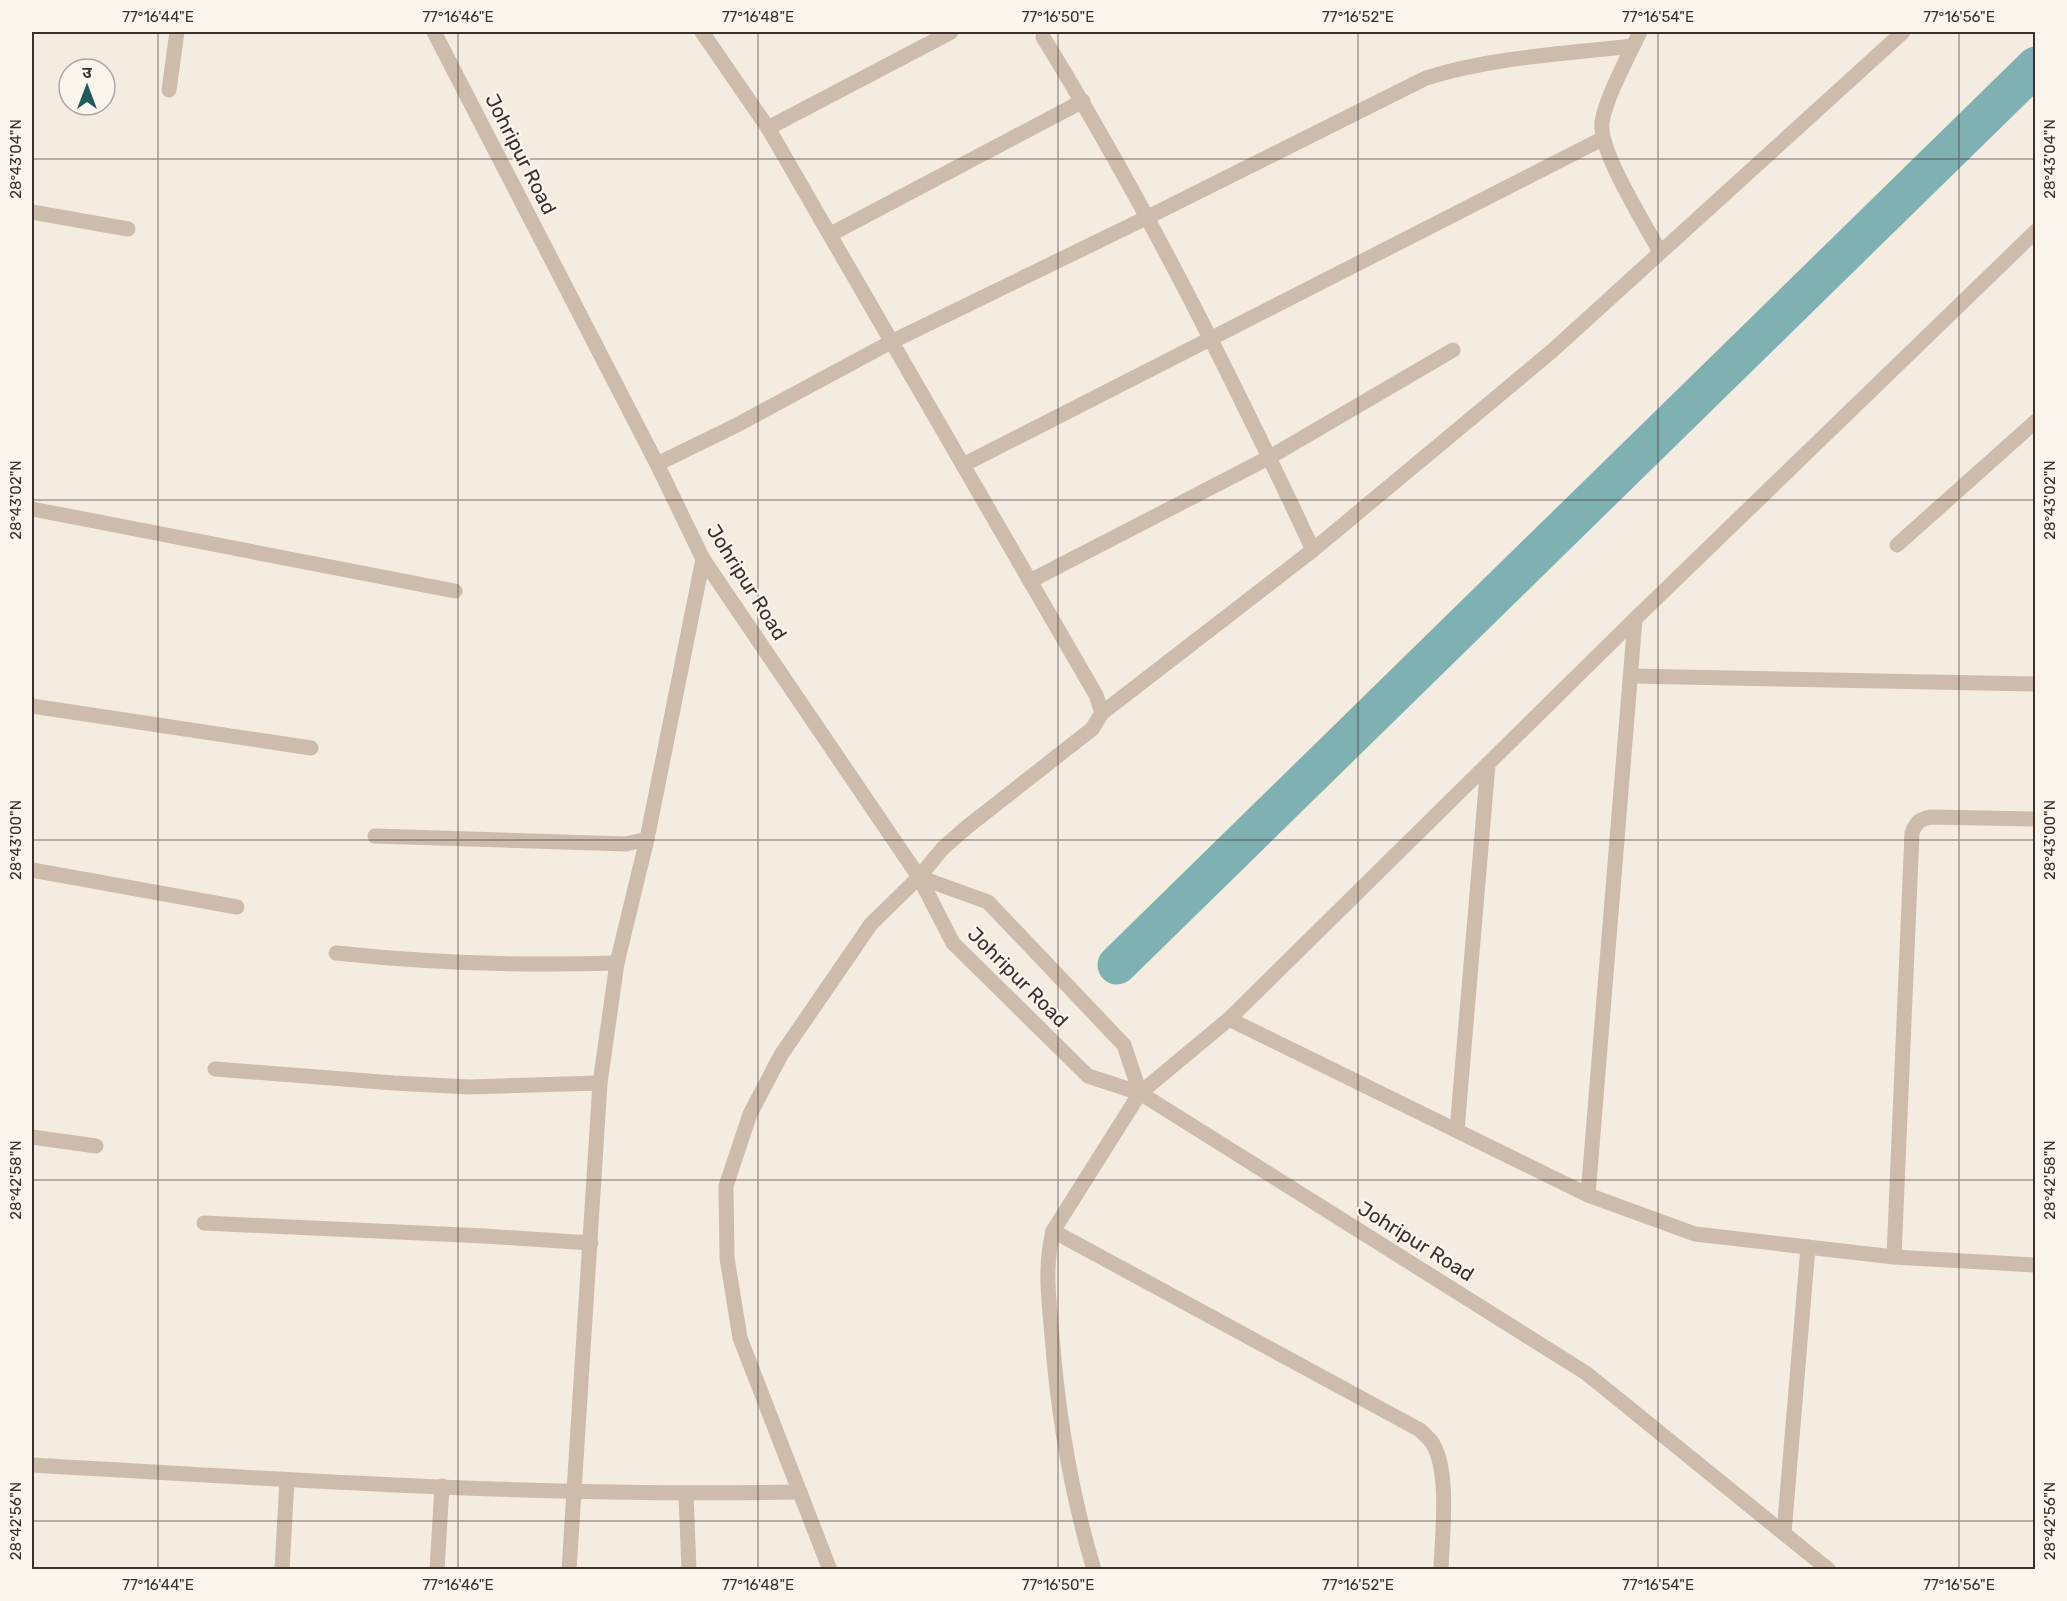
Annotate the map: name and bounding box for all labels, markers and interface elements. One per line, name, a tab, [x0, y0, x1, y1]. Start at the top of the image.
text: 77°16'44"E	[122, 8, 194, 26]
text: 77°16'46"E	[422, 8, 494, 26]
text: 77°16'48"E	[722, 8, 794, 26]
text: 77°16'50"E	[1022, 8, 1094, 26]
text: 77°16'52"E	[1322, 8, 1394, 26]
text: 77°16'54"E	[1622, 8, 1694, 26]
text: 77°16'56"E	[1923, 8, 1995, 26]
north arrow	[57, 57, 117, 117]
text: उ	[82, 63, 92, 82]
street label: Johripur Road	[480, 90, 562, 218]
text: 28°43'04"N	[7, 119, 25, 199]
text: 28°43'04"N	[2041, 119, 2059, 199]
text: 28°43'02"N	[7, 460, 25, 540]
text: 28°43'02"N	[2041, 460, 2059, 540]
street label: Johripur Road	[702, 520, 792, 644]
text: 28°43'00"N	[7, 800, 25, 880]
text: 28°43'00"N	[2041, 800, 2059, 880]
street label: Johripur Road	[963, 922, 1073, 1032]
text: 28°42'58"N	[7, 1140, 25, 1220]
text: 28°42'58"N	[2041, 1140, 2059, 1220]
street label: Johripur Road	[1354, 1196, 1478, 1286]
text: 28°42'56"N	[7, 1482, 25, 1560]
text: 28°42'56"N	[2041, 1482, 2059, 1560]
text: 77°16'44"E	[122, 1576, 194, 1594]
text: 77°16'46"E	[422, 1576, 494, 1594]
text: 77°16'48"E	[722, 1576, 794, 1594]
text: 77°16'50"E	[1022, 1576, 1094, 1594]
text: 77°16'52"E	[1322, 1576, 1394, 1594]
text: 77°16'54"E	[1622, 1576, 1694, 1594]
text: 77°16'56"E	[1923, 1576, 1995, 1594]

